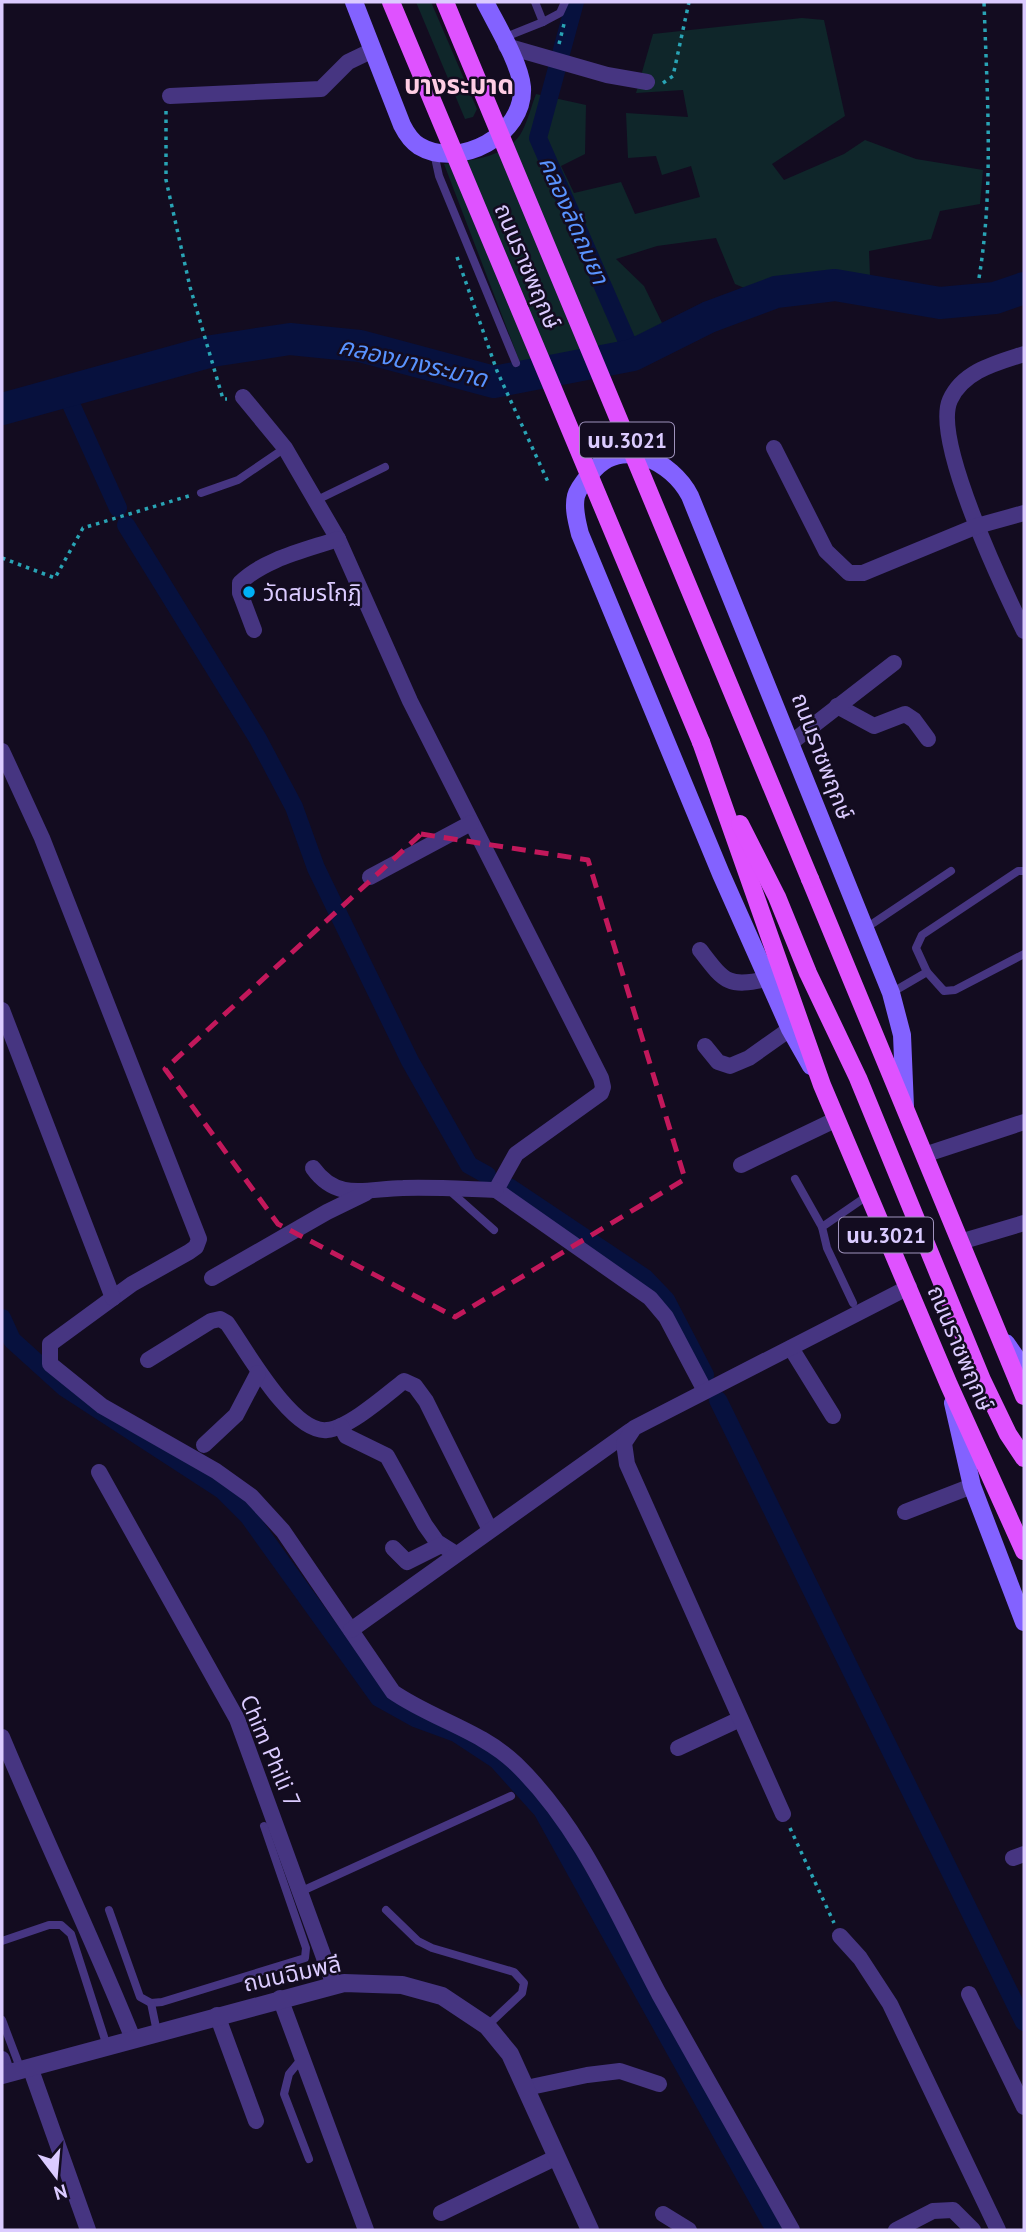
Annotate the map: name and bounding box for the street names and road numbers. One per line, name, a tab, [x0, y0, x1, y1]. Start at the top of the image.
street label: ถนนราชพฤกษ์	[489, 199, 567, 333]
road number: นบ.3021	[580, 422, 674, 458]
street label: ถนนราชพฤกษ์	[786, 688, 860, 824]
road number: นบ.3021	[839, 1218, 933, 1252]
street label: ถนนราชพฤกษ์	[922, 1281, 1000, 1415]
street label: Chim Phili 7	[234, 1690, 308, 1812]
street label: ถนนฉิมพลี	[240, 1949, 344, 1997]

